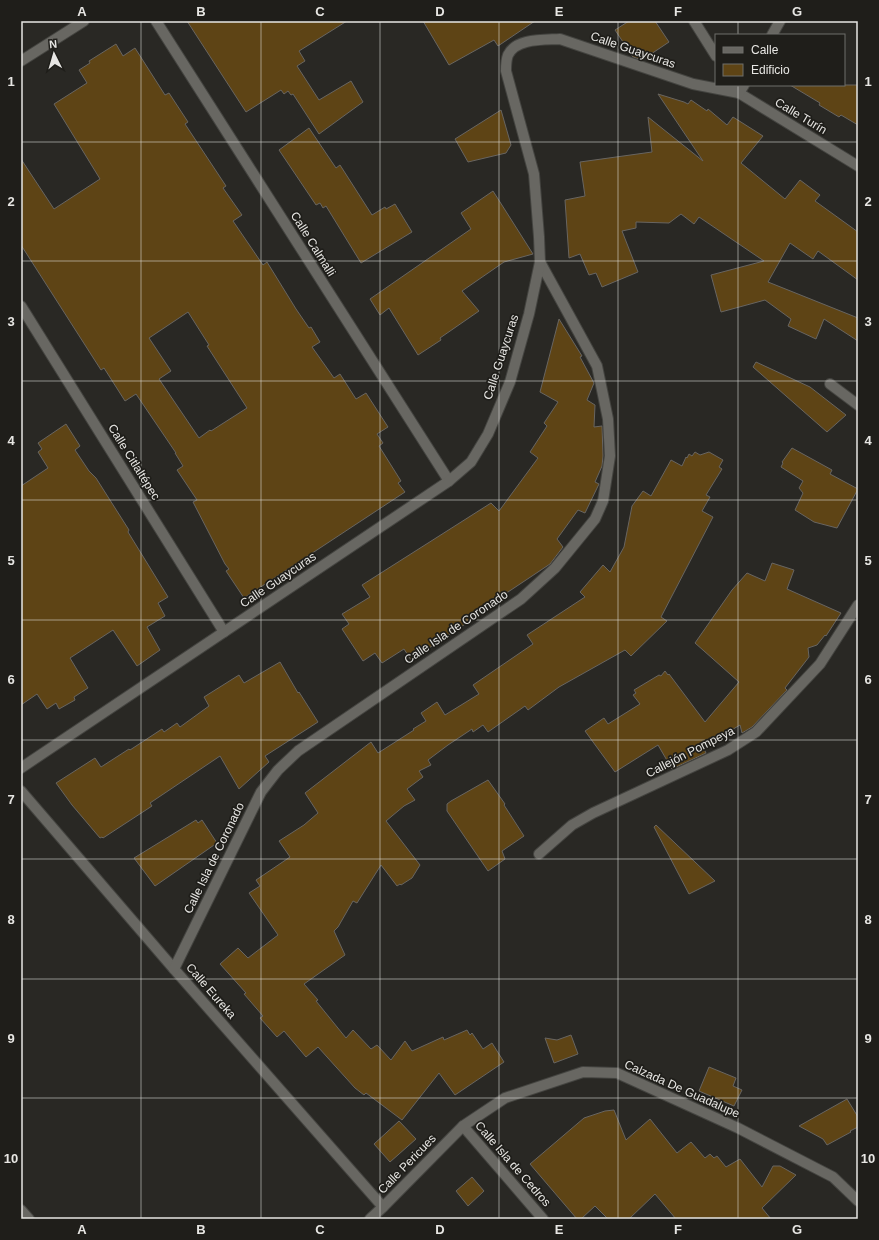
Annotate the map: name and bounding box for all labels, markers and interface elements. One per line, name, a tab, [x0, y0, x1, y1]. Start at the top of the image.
text: A	[77, 4, 87, 19]
text: B	[196, 4, 206, 19]
text: C	[315, 4, 325, 19]
text: D	[435, 4, 445, 19]
text: E	[555, 4, 564, 19]
text: F	[674, 4, 682, 19]
text: G	[792, 4, 802, 19]
street label: Calle Guaycuras	[589, 29, 677, 71]
north arrow	[34, 34, 74, 74]
legend	[715, 34, 845, 86]
text: N	[49, 38, 58, 50]
text: Calle	[751, 43, 779, 57]
text: Edificio	[751, 63, 790, 77]
text: 1	[7, 74, 15, 89]
text: 1	[864, 74, 872, 89]
street label: Calle Turín	[773, 95, 829, 137]
text: 2	[7, 194, 15, 209]
text: 2	[864, 194, 872, 209]
street label: Calle Calmalli	[288, 209, 338, 279]
street label: Calle Guaycuras	[481, 313, 521, 401]
text: 3	[7, 314, 15, 329]
text: 3	[864, 314, 872, 329]
street label: Calle Citlaltépec	[105, 422, 163, 502]
text: 4	[7, 433, 15, 448]
text: 4	[864, 433, 872, 448]
street label: Calle Guaycuras	[237, 549, 319, 611]
text: 5	[7, 553, 15, 568]
text: 5	[864, 553, 872, 568]
street label: Calle Isla de Coronado	[401, 587, 511, 667]
text: 6	[7, 672, 15, 687]
text: 6	[864, 672, 872, 687]
street label: Callejón Pompeya	[643, 724, 737, 780]
text: 7	[7, 792, 15, 807]
text: 7	[864, 792, 872, 807]
street label: Calle Isla de Coronado	[181, 800, 247, 916]
text: 8	[7, 912, 15, 927]
text: 8	[864, 912, 872, 927]
street label: Calle Eureka	[183, 960, 239, 1022]
text: 9	[7, 1031, 15, 1046]
text: 9	[864, 1031, 872, 1046]
street label: Calzada De Guadalupe	[622, 1057, 742, 1121]
street label: Calle Isla de Cedros	[472, 1119, 554, 1209]
street label: Calle Pericues	[375, 1131, 439, 1197]
text: 10	[4, 1151, 18, 1166]
text: 10	[861, 1151, 875, 1166]
text: A	[77, 1222, 87, 1237]
text: B	[196, 1222, 206, 1237]
text: C	[315, 1222, 325, 1237]
text: D	[435, 1222, 445, 1237]
text: E	[555, 1222, 564, 1237]
text: F	[674, 1222, 682, 1237]
text: G	[792, 1222, 802, 1237]

